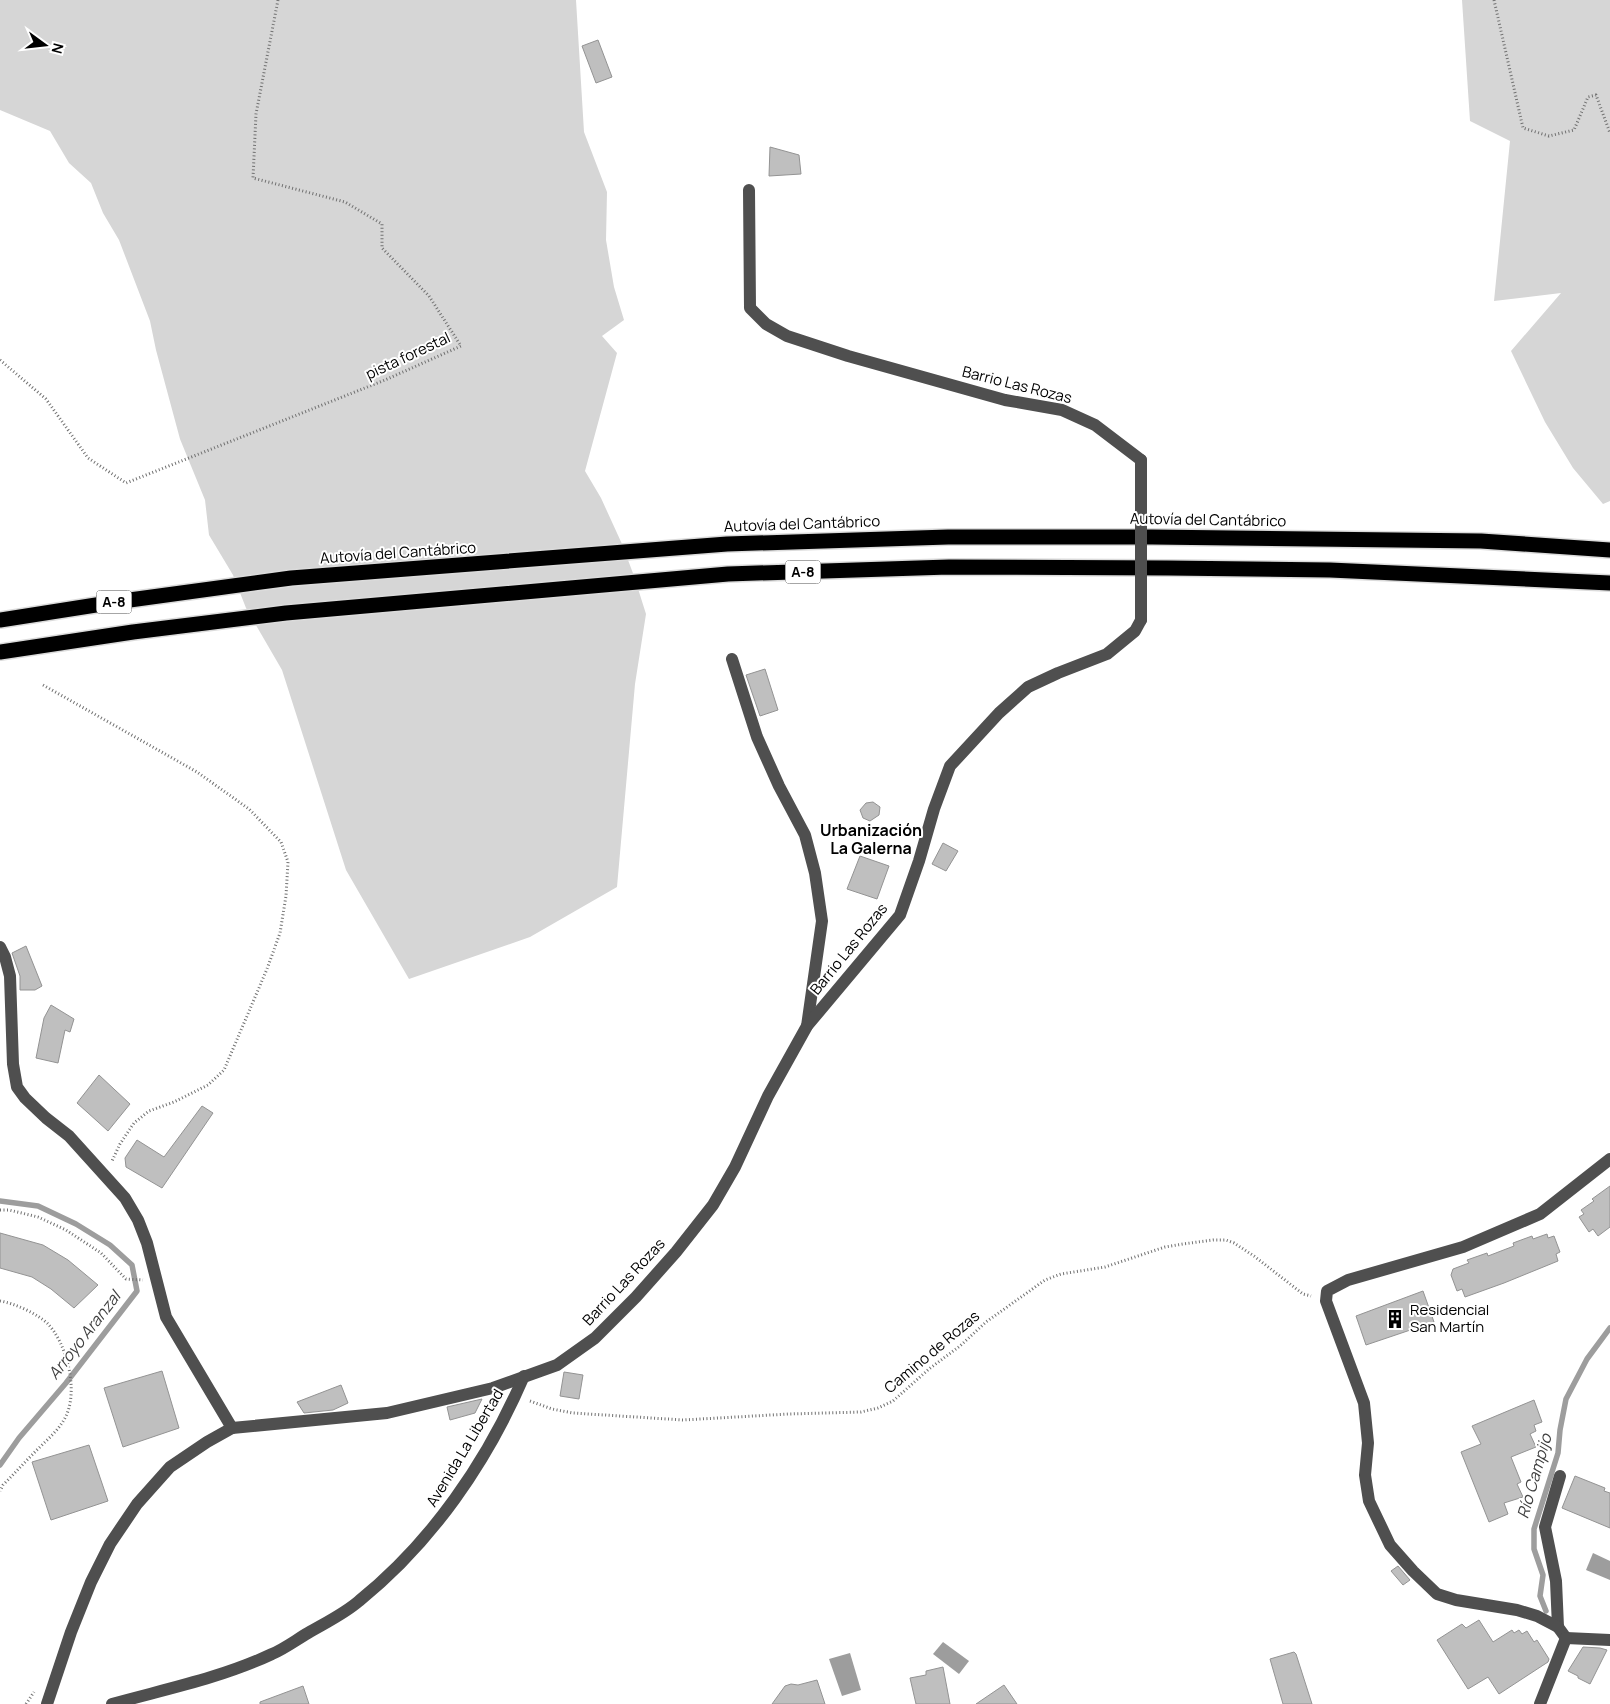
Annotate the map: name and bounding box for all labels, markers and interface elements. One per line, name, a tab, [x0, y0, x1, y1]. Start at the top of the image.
north arrow	[20, 20, 70, 70]
text: N	[48, 41, 69, 56]
street label: pista forestal	[362, 327, 454, 384]
street label: Barrio Las Rozas	[960, 361, 1074, 408]
street label: Autovía del Cantábrico	[1130, 508, 1286, 531]
street label: Autovía del Cantábrico	[723, 510, 881, 537]
street label: Autovía del Cantábrico	[319, 537, 477, 568]
road number: A-8	[786, 560, 820, 584]
road number: A-8	[96, 590, 132, 614]
district label: Urbanización La Galerna	[820, 819, 922, 859]
street label: Barrio Las Rozas	[805, 898, 892, 999]
street label: Barrio Las Rozas	[578, 1233, 670, 1330]
water label: Arroyo Aranzal	[43, 1285, 127, 1384]
place label: Residencial San Martín	[1410, 1299, 1489, 1337]
street label: Camino de Rozas	[880, 1305, 984, 1398]
building icon: Residencial San Martín	[1384, 1308, 1406, 1330]
street label: Avenida La Libertad	[421, 1385, 508, 1511]
water label: Río Campijo	[1511, 1430, 1557, 1521]

